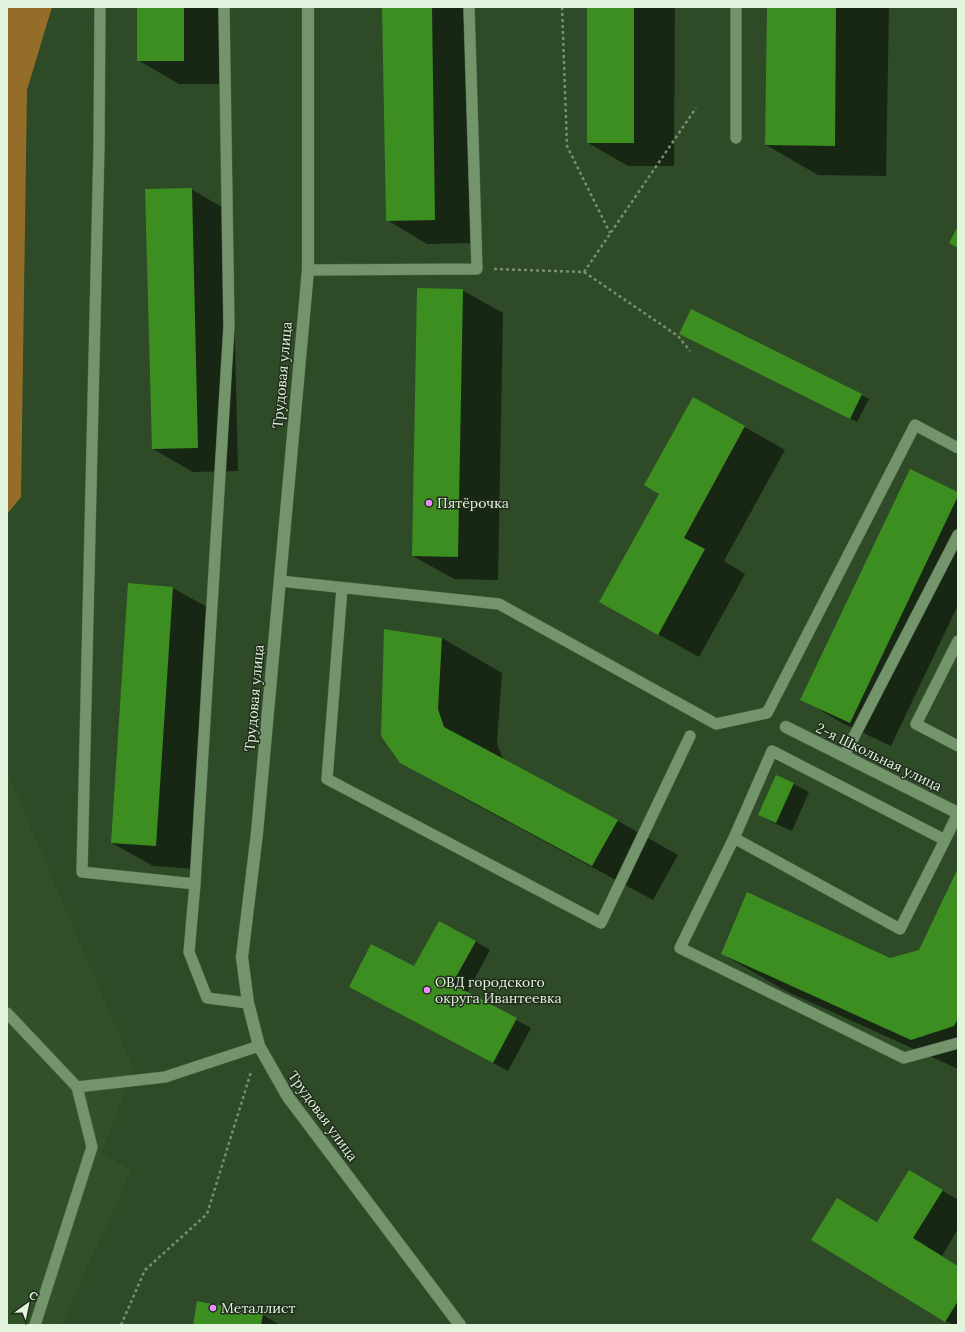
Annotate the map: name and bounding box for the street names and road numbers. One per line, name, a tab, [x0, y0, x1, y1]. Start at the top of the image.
street label: Трудовая улица	[268, 321, 296, 429]
street label: Трудовая улица	[240, 644, 268, 752]
street label: 2-я Школьная улица	[813, 719, 945, 795]
street label: Трудовая улица	[284, 1067, 362, 1165]

